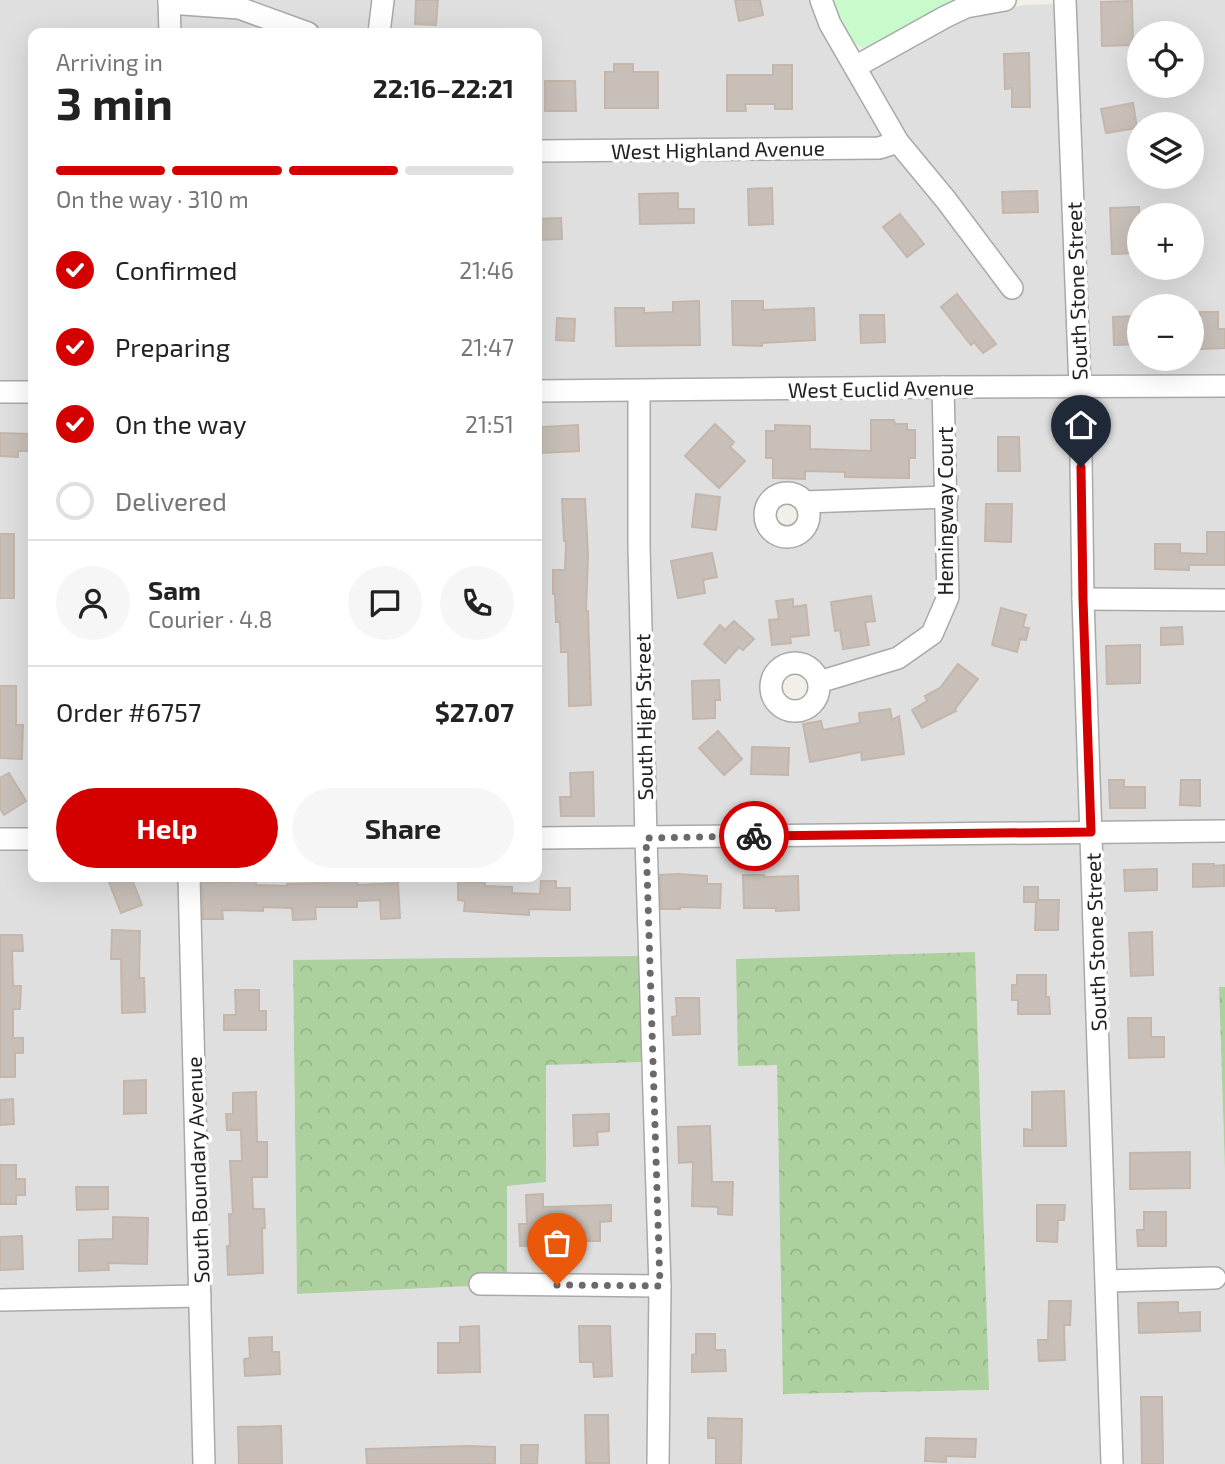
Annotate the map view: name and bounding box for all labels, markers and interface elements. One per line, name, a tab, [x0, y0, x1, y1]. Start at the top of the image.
map controls	[1127, 21, 1204, 371]
button: locate	[1127, 21, 1204, 98]
text: Arriving in	[56, 48, 163, 76]
text: 22:16–22:21	[373, 72, 514, 103]
text: 3 min	[56, 74, 173, 129]
button: layers	[1127, 112, 1204, 189]
street label: West Highland Avenue	[611, 135, 825, 163]
text: On the way · 310 m	[56, 185, 249, 213]
street label: South Stone Street	[1060, 201, 1092, 381]
button: +	[1127, 203, 1204, 280]
icon: check	[56, 251, 94, 289]
text: Confirmed	[115, 254, 238, 285]
text: 21:46	[459, 256, 514, 284]
button: −	[1127, 294, 1204, 371]
icon: check	[56, 328, 94, 366]
text: Preparing	[115, 331, 230, 362]
text: 21:47	[461, 333, 514, 361]
street label: West Euclid Avenue	[788, 374, 974, 402]
pin	[1051, 395, 1111, 467]
icon: check	[56, 405, 94, 443]
icon: home	[1062, 406, 1100, 444]
text: On the way	[115, 408, 246, 439]
text: 21:51	[465, 410, 514, 438]
street label: Hemingway Court	[932, 426, 957, 596]
text: Delivered	[115, 485, 227, 516]
button: person	[56, 566, 130, 640]
button: chat	[348, 566, 422, 640]
button: phone	[440, 566, 514, 640]
text: Sam	[148, 574, 201, 605]
text: Courier · 4.8	[148, 605, 272, 633]
street label: South High Street	[629, 633, 657, 801]
text: Order #6757	[56, 696, 201, 727]
text: $27.07	[435, 696, 514, 727]
button: Help	[56, 788, 278, 868]
button: Share	[292, 788, 514, 868]
courier	[719, 801, 789, 871]
icon: bike	[735, 817, 773, 855]
street label: South Stone Street	[1079, 852, 1111, 1032]
street label: South Boundary Avenue	[181, 1056, 213, 1284]
pin	[527, 1213, 587, 1285]
icon: bag	[538, 1224, 576, 1262]

